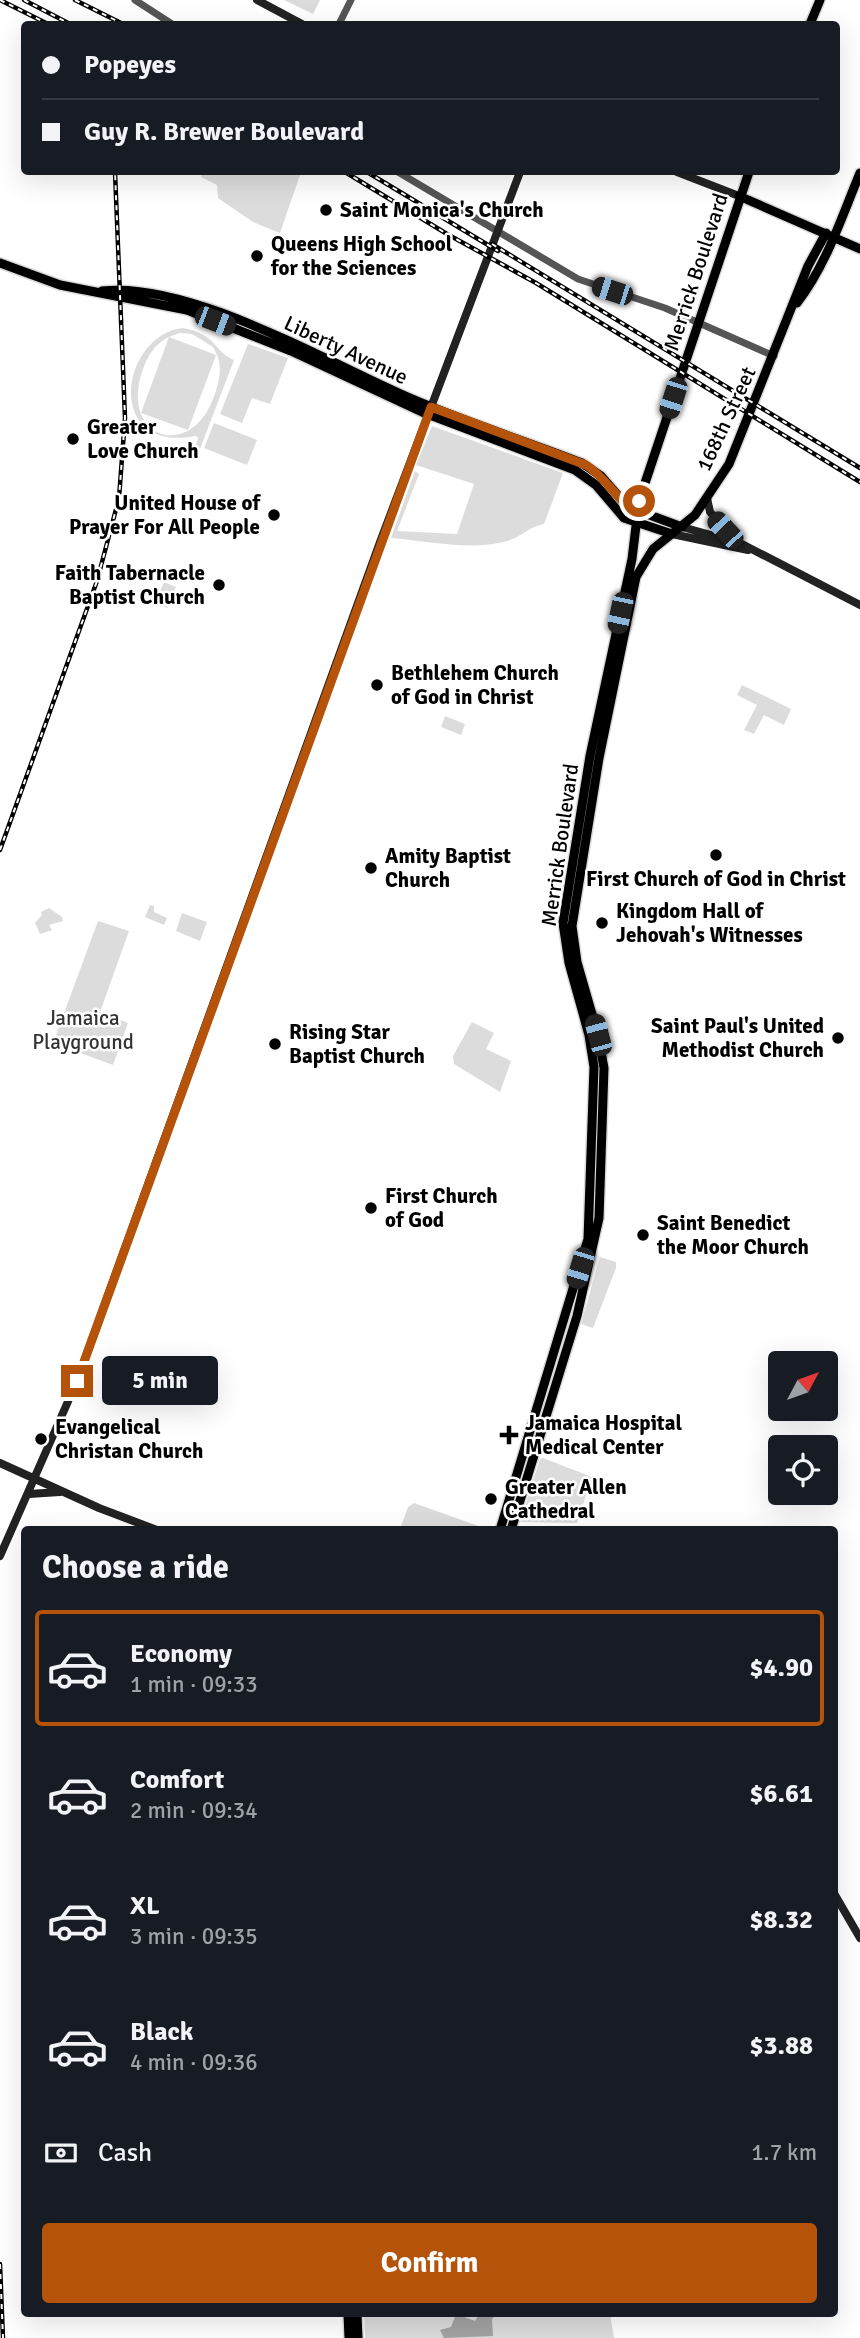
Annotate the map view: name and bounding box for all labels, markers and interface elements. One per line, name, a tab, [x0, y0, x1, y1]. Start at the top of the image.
text: Popeyes	[84, 49, 176, 81]
text: Guy R. Brewer Boulevard	[84, 116, 364, 148]
street label: Merrick Boulevard	[658, 190, 734, 354]
place label: Saint Monica's Church	[340, 197, 544, 223]
marker: Saint Monica's Church	[318, 202, 334, 218]
place label: Queens High School for the Sciences	[270, 231, 453, 281]
marker: Queens High School for the Sciences	[249, 248, 265, 264]
car	[589, 275, 636, 307]
car	[192, 304, 239, 338]
street label: Liberty Avenue	[280, 310, 412, 390]
street label: 168th Street	[691, 363, 761, 475]
car	[657, 375, 690, 421]
place label: Greater Love Church	[87, 414, 199, 464]
marker: Greater Love Church	[65, 431, 81, 447]
route start	[623, 485, 655, 517]
place label: United House of Prayer For All People	[69, 490, 261, 540]
marker: United House of Prayer For All People	[266, 507, 282, 523]
car	[703, 507, 748, 553]
place label: Faith Tabernacle Baptist Church	[55, 560, 205, 610]
marker: Faith Tabernacle Baptist Church	[211, 577, 227, 593]
car	[606, 590, 635, 636]
place label: Bethlehem Church of God in Christ	[391, 660, 559, 710]
marker: Bethlehem Church of God in Christ	[369, 677, 385, 693]
street label: Merrick Boulevard	[536, 762, 584, 928]
place label: Amity Baptist Church	[385, 843, 511, 893]
marker: First Church of God in Christ	[708, 847, 724, 863]
marker: Amity Baptist Church	[363, 860, 379, 876]
place label: First Church of God in Christ	[586, 866, 846, 892]
place label: Kingdom Hall of Jehovah's Witnesses	[616, 898, 803, 948]
marker: Kingdom Hall of Jehovah's Witnesses	[594, 915, 610, 931]
park label: Jamaica Playground	[32, 1005, 134, 1055]
car	[583, 1012, 614, 1058]
place label: Saint Paul's United Methodist Church	[651, 1013, 824, 1063]
place label: Rising Star Baptist Church	[289, 1019, 425, 1069]
marker: Saint Paul's United Methodist Church	[830, 1030, 846, 1046]
marker: Rising Star Baptist Church	[267, 1036, 283, 1052]
place label: First Church of God	[385, 1183, 498, 1233]
marker: First Church of God	[363, 1200, 379, 1216]
place label: Saint Benedict the Moor Church	[656, 1210, 809, 1260]
marker: Saint Benedict the Moor Church	[635, 1227, 651, 1243]
car	[564, 1245, 597, 1291]
north arrow	[768, 1351, 838, 1421]
map controls	[768, 1351, 838, 1505]
callout: 5 min	[102, 1356, 217, 1406]
route end	[61, 1365, 93, 1397]
text: 5 min	[132, 1366, 188, 1395]
place label: Jamaica Hospital Medical Center	[525, 1410, 682, 1460]
place label: Evangelical Christan Church	[55, 1414, 203, 1464]
marker: Jamaica Hospital Medical Center	[499, 1425, 519, 1445]
marker: Evangelical Christan Church	[33, 1431, 49, 1447]
button: locate	[768, 1435, 838, 1505]
place label: Greater Allen Cathedral	[505, 1474, 627, 1524]
marker: Greater Allen Cathedral	[483, 1491, 499, 1507]
text: Choose a ride	[42, 1548, 229, 1587]
icon: car	[46, 1637, 109, 1700]
text: Economy	[130, 1638, 232, 1670]
text: $4.90	[749, 1652, 813, 1684]
text: 1 min · 09:33	[130, 1670, 258, 1699]
icon: car	[46, 1763, 109, 1826]
text: Comfort	[130, 1764, 224, 1796]
text: $6.61	[749, 1778, 813, 1810]
text: 2 min · 09:34	[130, 1796, 258, 1825]
icon: car	[46, 1889, 109, 1952]
text: XL	[130, 1890, 160, 1922]
text: $8.32	[749, 1904, 813, 1936]
text: 3 min · 09:35	[130, 1922, 258, 1951]
icon: car	[46, 2015, 109, 2078]
text: Black	[130, 2016, 193, 2048]
text: $3.88	[749, 2030, 813, 2062]
text: 4 min · 09:36	[130, 2048, 258, 2077]
icon: cash	[42, 2134, 80, 2172]
text: Cash	[98, 2137, 152, 2169]
text: 1.7 km	[751, 2138, 817, 2167]
button: Confirm	[42, 2223, 817, 2303]

